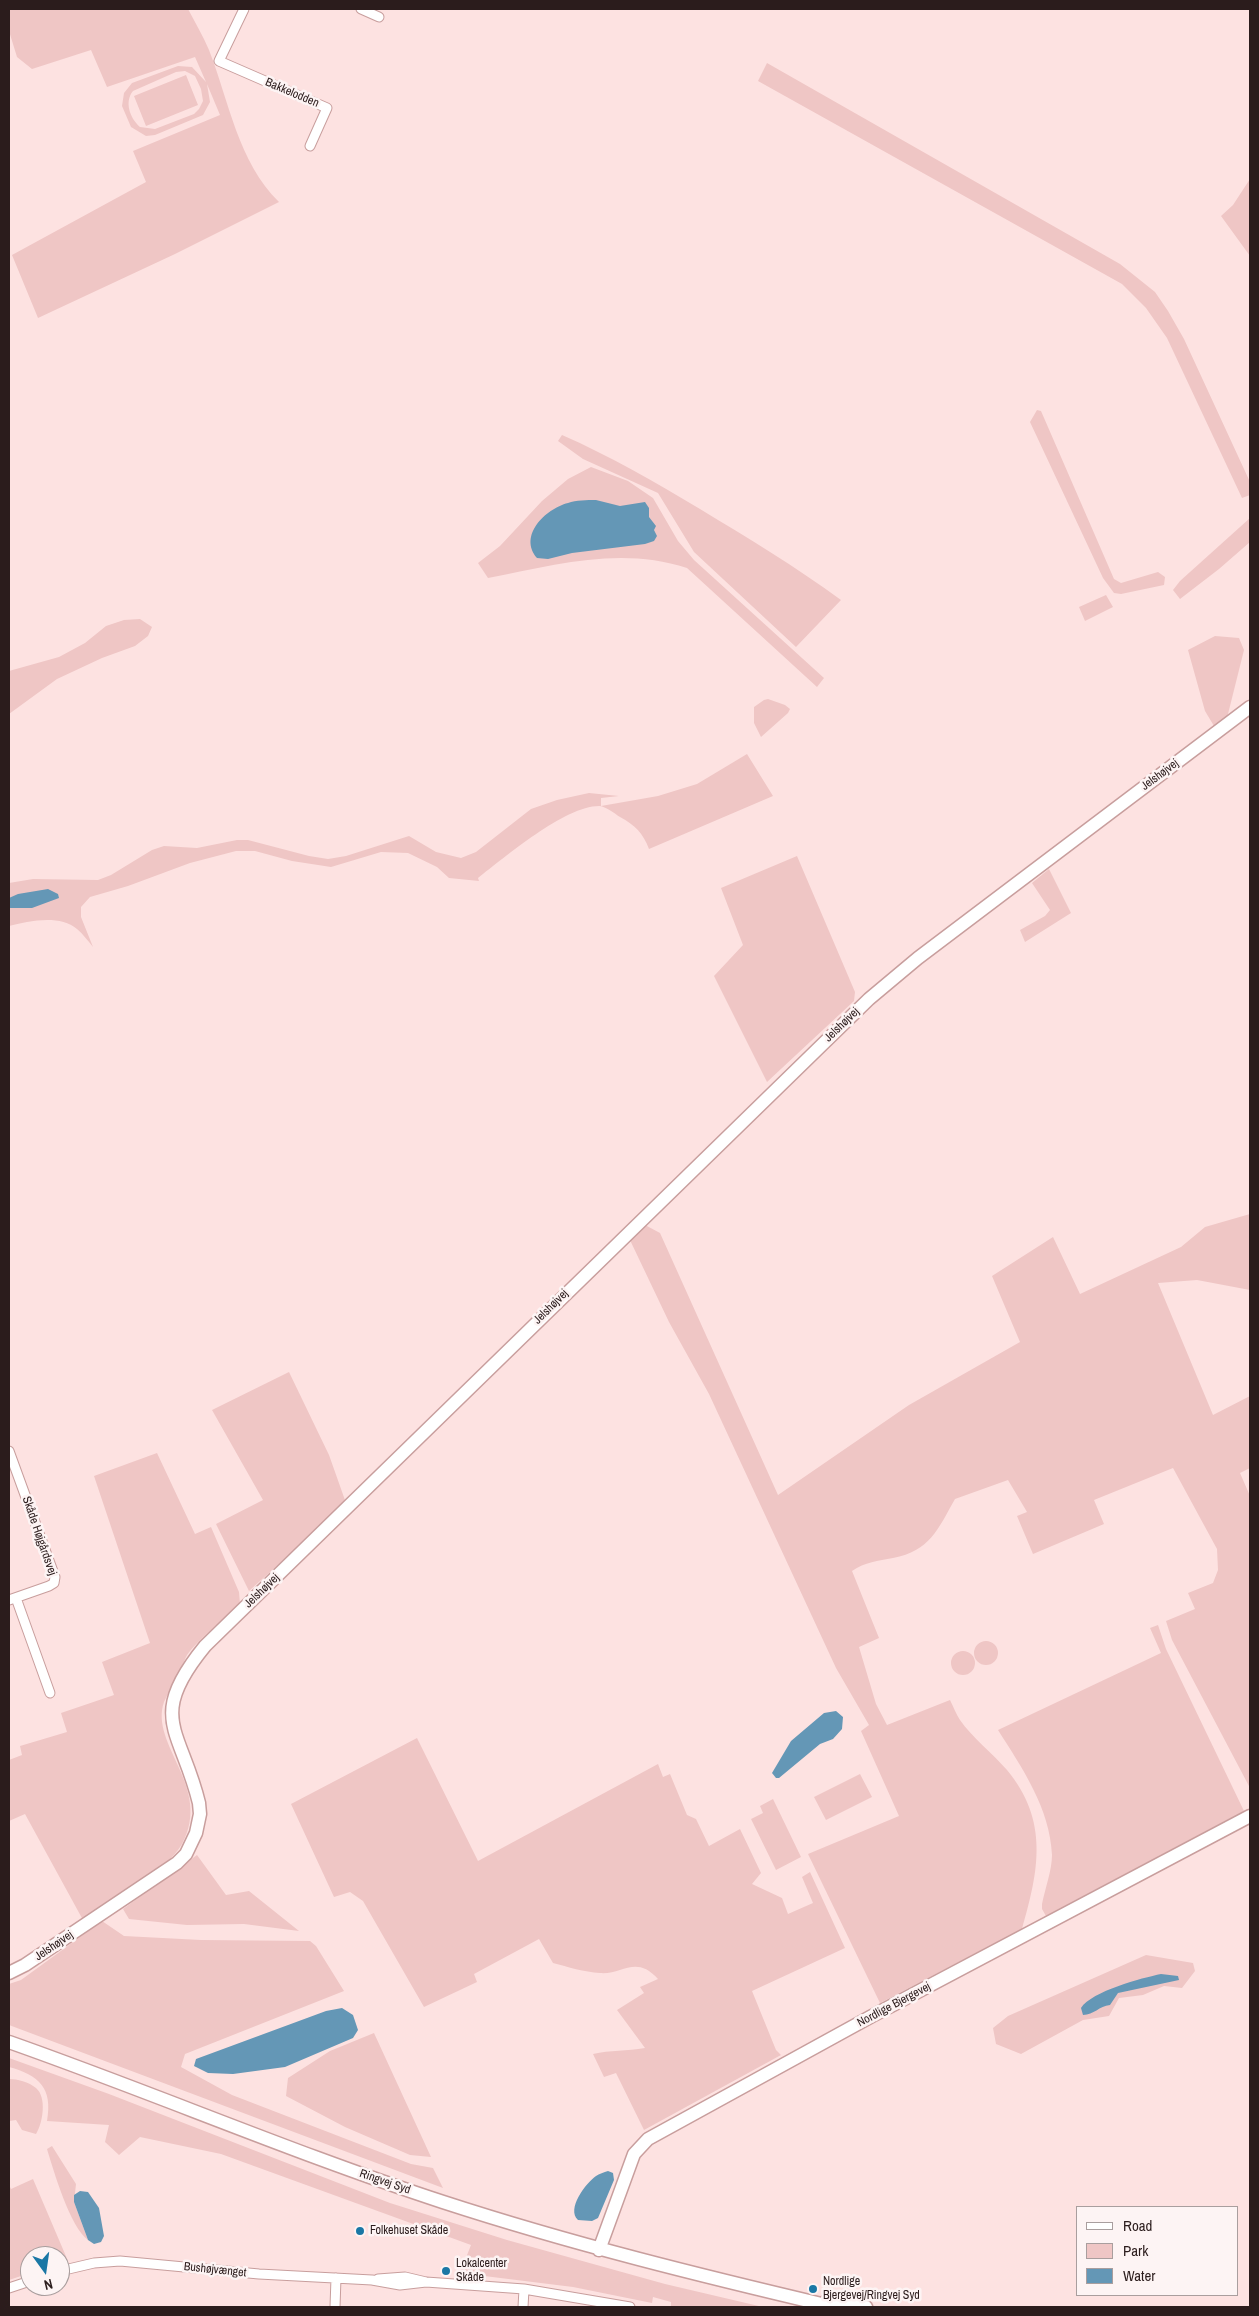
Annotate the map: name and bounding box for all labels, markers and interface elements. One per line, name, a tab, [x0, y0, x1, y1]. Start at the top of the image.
street label: Bakkelodden	[263, 75, 321, 111]
street label: Jelshøjvej	[1138, 756, 1182, 794]
street label: Jelshøjvej	[821, 1005, 863, 1045]
street label: Jelshøjvej	[531, 1287, 571, 1327]
street label: Skåde Højgårdsvej	[19, 1495, 59, 1577]
street label: Jelshøjvej	[241, 1571, 283, 1611]
street label: Jelshøjvej	[32, 1928, 76, 1964]
street label: Nordlige Bjergevej	[855, 1980, 933, 2030]
street label: Ringvej Syd	[358, 2167, 412, 2197]
legend	[1076, 2206, 1239, 2296]
text: Road	[1123, 2215, 1152, 2236]
place label: Folkehuset Skåde	[370, 2224, 448, 2238]
marker: Folkehuset Skåde	[354, 2225, 366, 2237]
text: Park	[1123, 2240, 1148, 2261]
north arrow	[20, 2246, 70, 2296]
place label: Lokalcenter Skåde	[456, 2257, 507, 2285]
street label: Bushøjvænget	[183, 2260, 247, 2280]
marker: Lokalcenter Skåde	[440, 2265, 452, 2277]
text: Water	[1123, 2265, 1155, 2286]
text: N	[42, 2275, 55, 2294]
place label: Nordlige Bjergevej/Ringvej Syd	[823, 2275, 920, 2303]
marker: Nordlige Bjergevej/Ringvej Syd	[807, 2283, 819, 2295]

